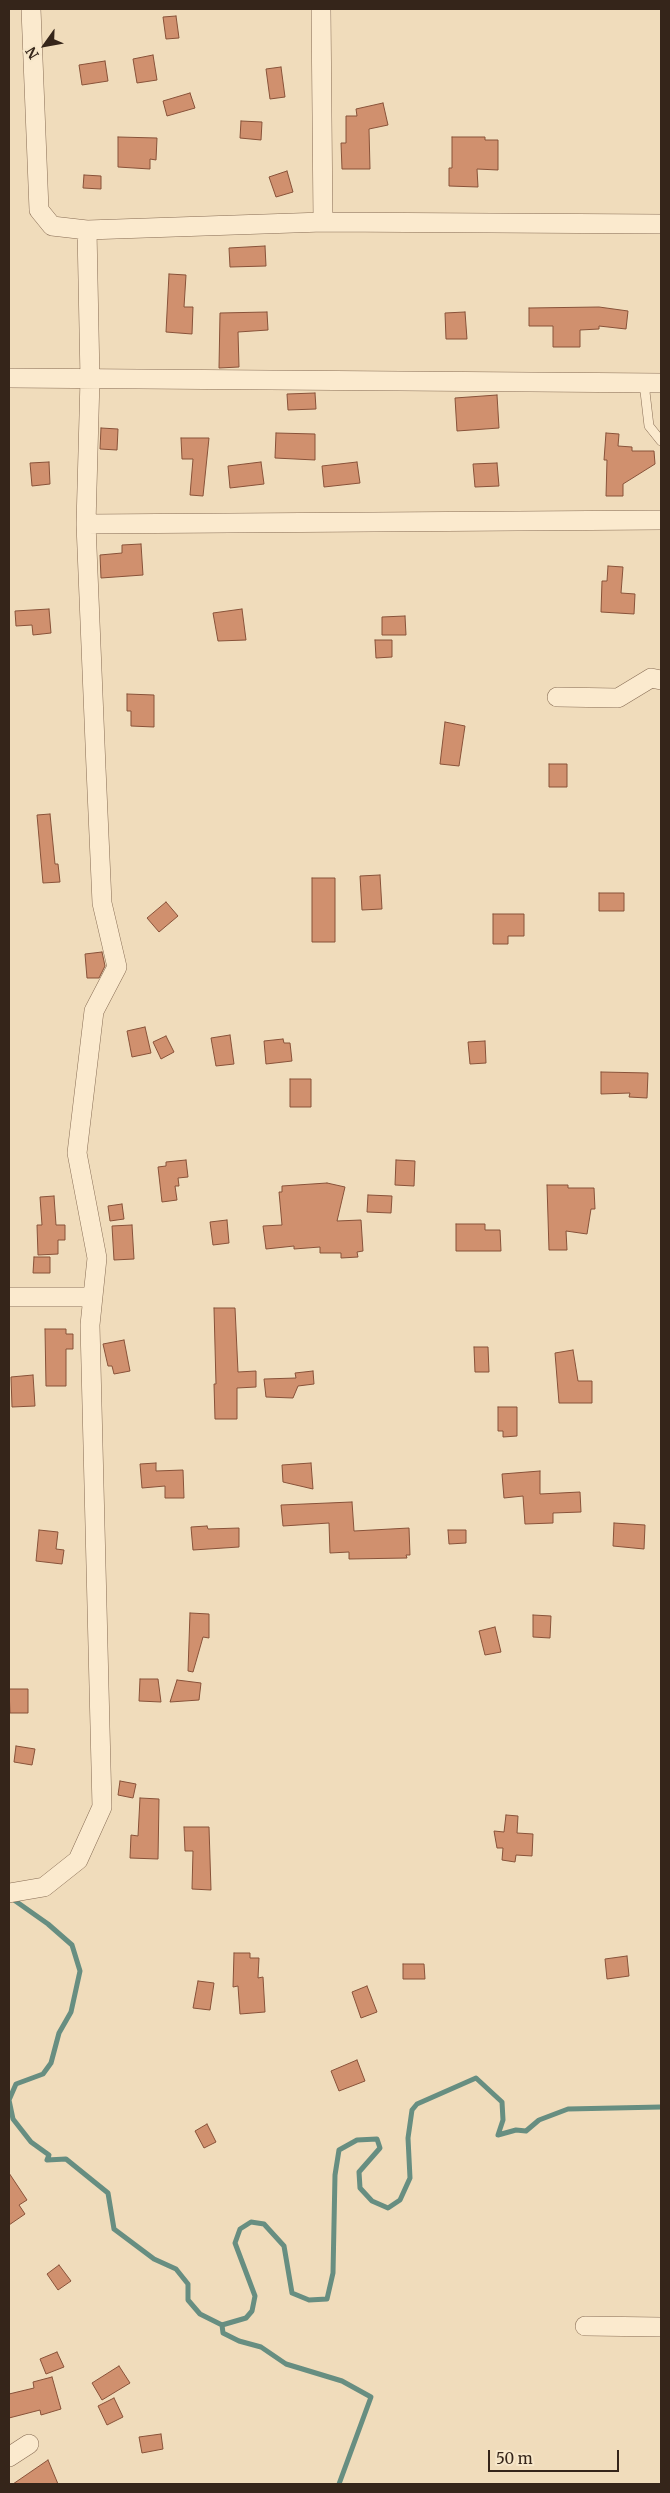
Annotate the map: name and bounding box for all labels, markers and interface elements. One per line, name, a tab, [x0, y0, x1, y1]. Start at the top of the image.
north arrow	[20, 20, 70, 70]
text: N	[22, 43, 43, 62]
scale bar	[490, 2440, 621, 2472]
text: 50 m	[496, 2449, 533, 2468]

